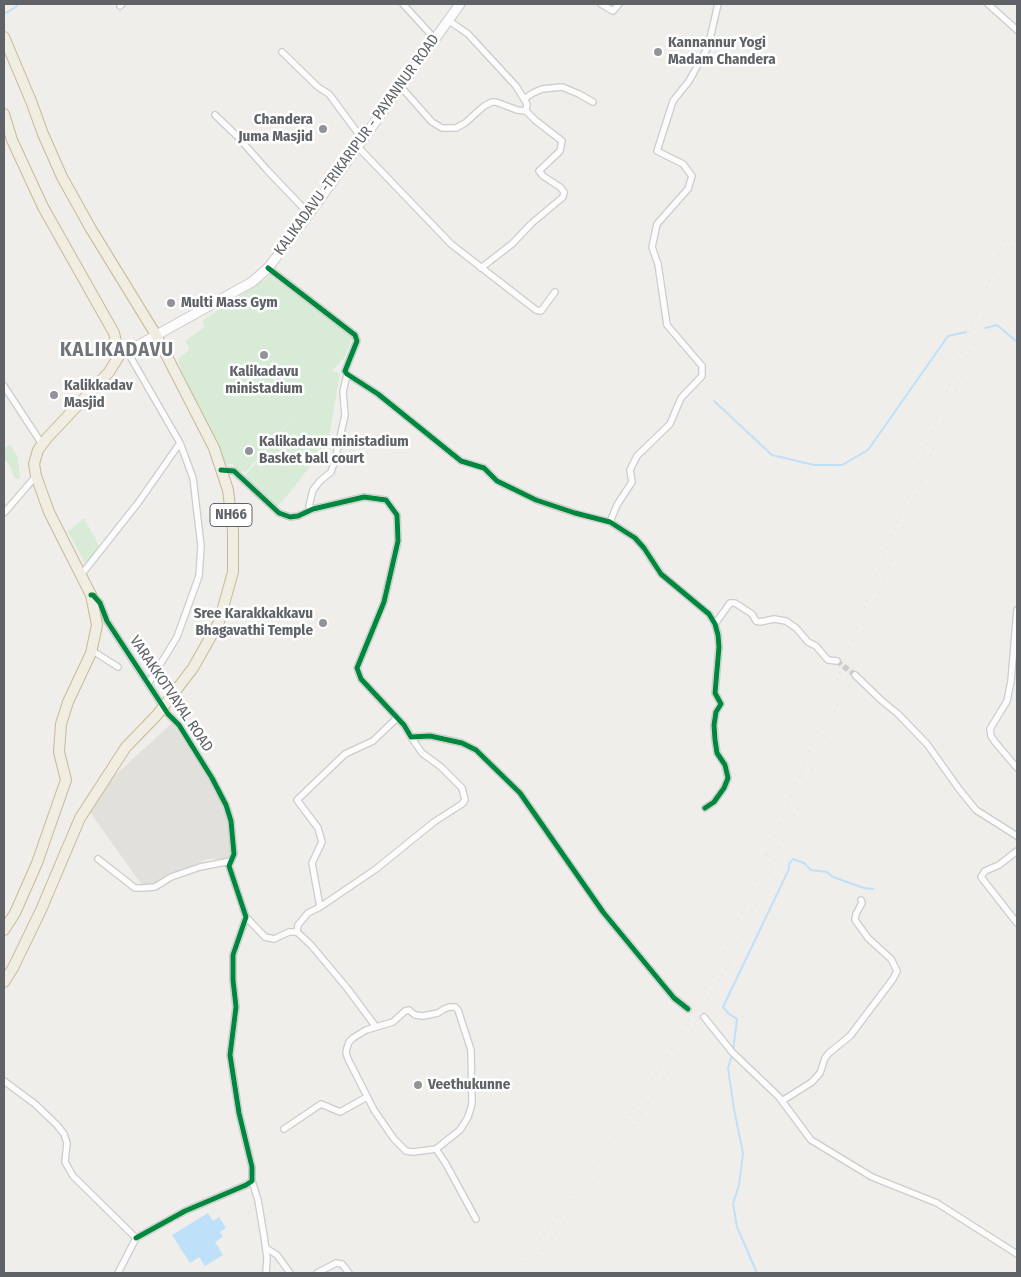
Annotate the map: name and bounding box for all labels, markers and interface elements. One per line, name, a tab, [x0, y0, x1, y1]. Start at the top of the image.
street label: KALIKADAVU -TRIKARIPUR - PAYANNUR ROAD	[271, 31, 443, 259]
place label: Kannannur Yogi Madam Chandera	[668, 34, 776, 69]
marker: Kannannur Yogi Madam Chandera	[652, 46, 664, 58]
place label: Chandera Juma Masjid	[238, 111, 313, 146]
marker: Chandera Juma Masjid	[317, 123, 329, 135]
place label: Multi Mass Gym	[181, 294, 278, 312]
marker: Multi Mass Gym	[165, 297, 177, 309]
district label: KALIKADAVU	[59, 338, 175, 362]
marker: Kalikadavu ministadium	[258, 349, 270, 361]
place label: Kalikadavu ministadium	[225, 363, 303, 398]
place label: Kalikkadav Masjid	[64, 377, 133, 412]
marker: Kalikkadav Masjid	[48, 389, 60, 401]
place label: Kalikadavu ministadium Basket ball court	[259, 433, 409, 468]
marker: Kalikadavu ministadium Basket ball court	[243, 445, 255, 457]
road number: NH66	[210, 504, 252, 526]
place label: Sree Karakkakkavu Bhagavathi Temple	[194, 605, 313, 640]
marker: Sree Karakkakkavu Bhagavathi Temple	[317, 617, 329, 629]
street label: VARAKKOTVAYAL ROAD	[125, 633, 217, 755]
place label: Veethukunne	[428, 1076, 510, 1094]
marker: Veethukunne	[412, 1079, 424, 1091]

